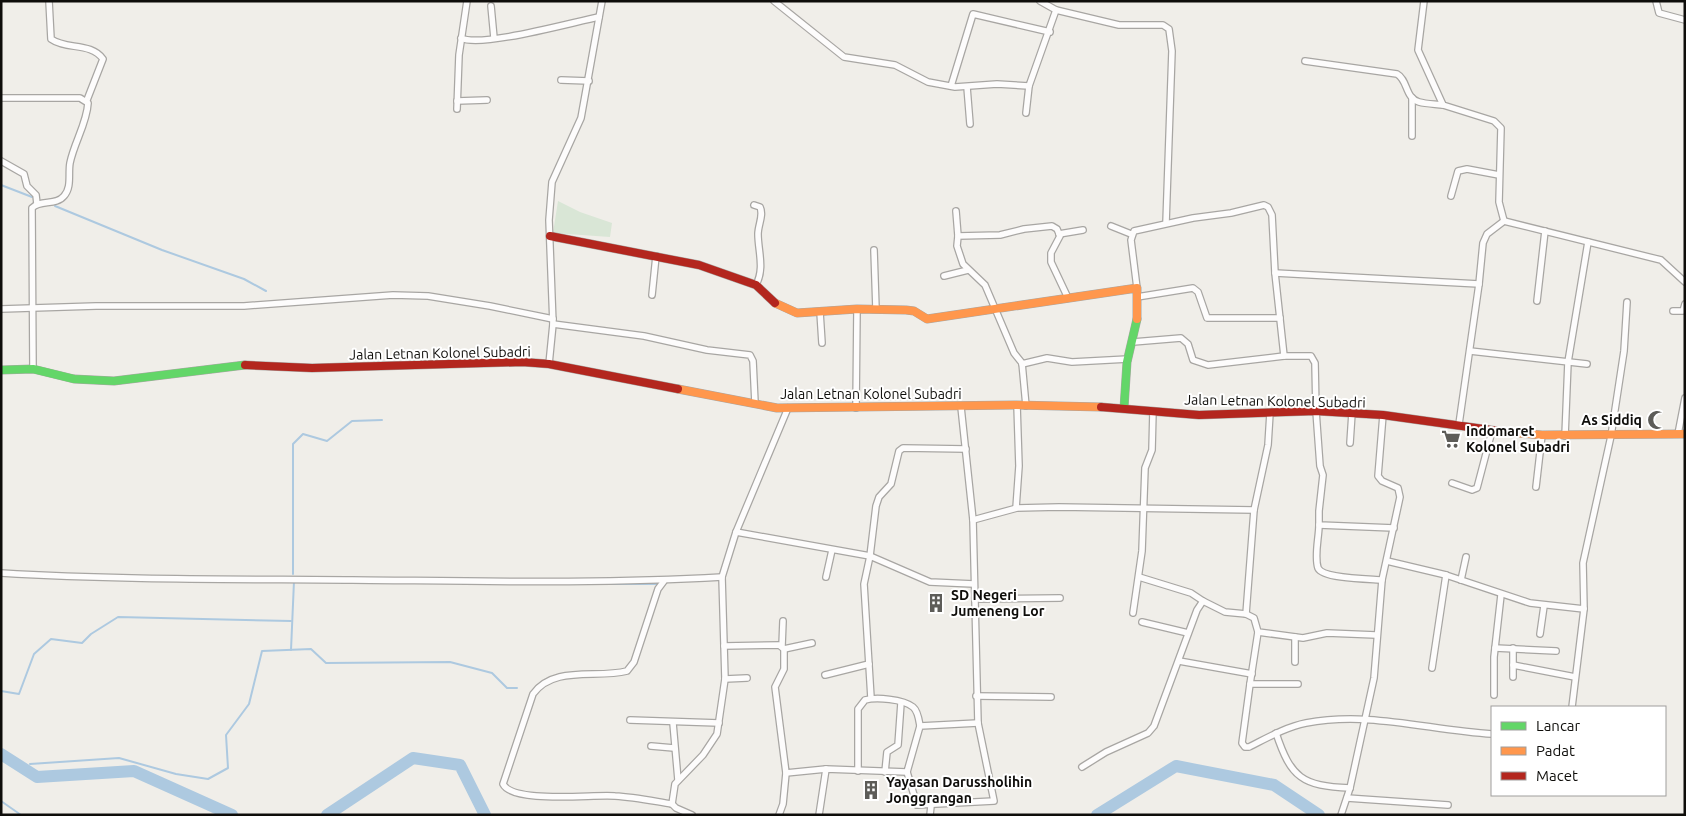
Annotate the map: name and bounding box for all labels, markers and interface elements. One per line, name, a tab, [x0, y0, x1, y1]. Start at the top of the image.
street label: Jalan Letnan Kolonel Subadri	[349, 343, 531, 363]
street label: Jalan Letnan Kolonel Subadri	[780, 386, 962, 402]
street label: Jalan Letnan Kolonel Subadri	[1184, 391, 1366, 411]
mosque icon: As Siddiq	[1646, 409, 1668, 431]
place label: As Siddiq	[1581, 412, 1642, 428]
place label: Indomaret Kolonel Subadri	[1466, 423, 1570, 455]
supermarket icon: Indomaret Kolonel Subadri	[1440, 428, 1462, 450]
place label: SD Negeri Jumeneng Lor	[951, 587, 1045, 619]
building icon: SD Negeri Jumeneng Lor	[925, 592, 947, 614]
legend	[1491, 706, 1666, 796]
text: Lancar	[1536, 717, 1581, 734]
text: Padat	[1536, 742, 1575, 759]
text: Macet	[1536, 767, 1578, 784]
place label: Yayasan Darussholihin Jonggrangan	[886, 774, 1032, 806]
building icon: Yayasan Darussholihin Jonggrangan	[860, 779, 882, 801]

